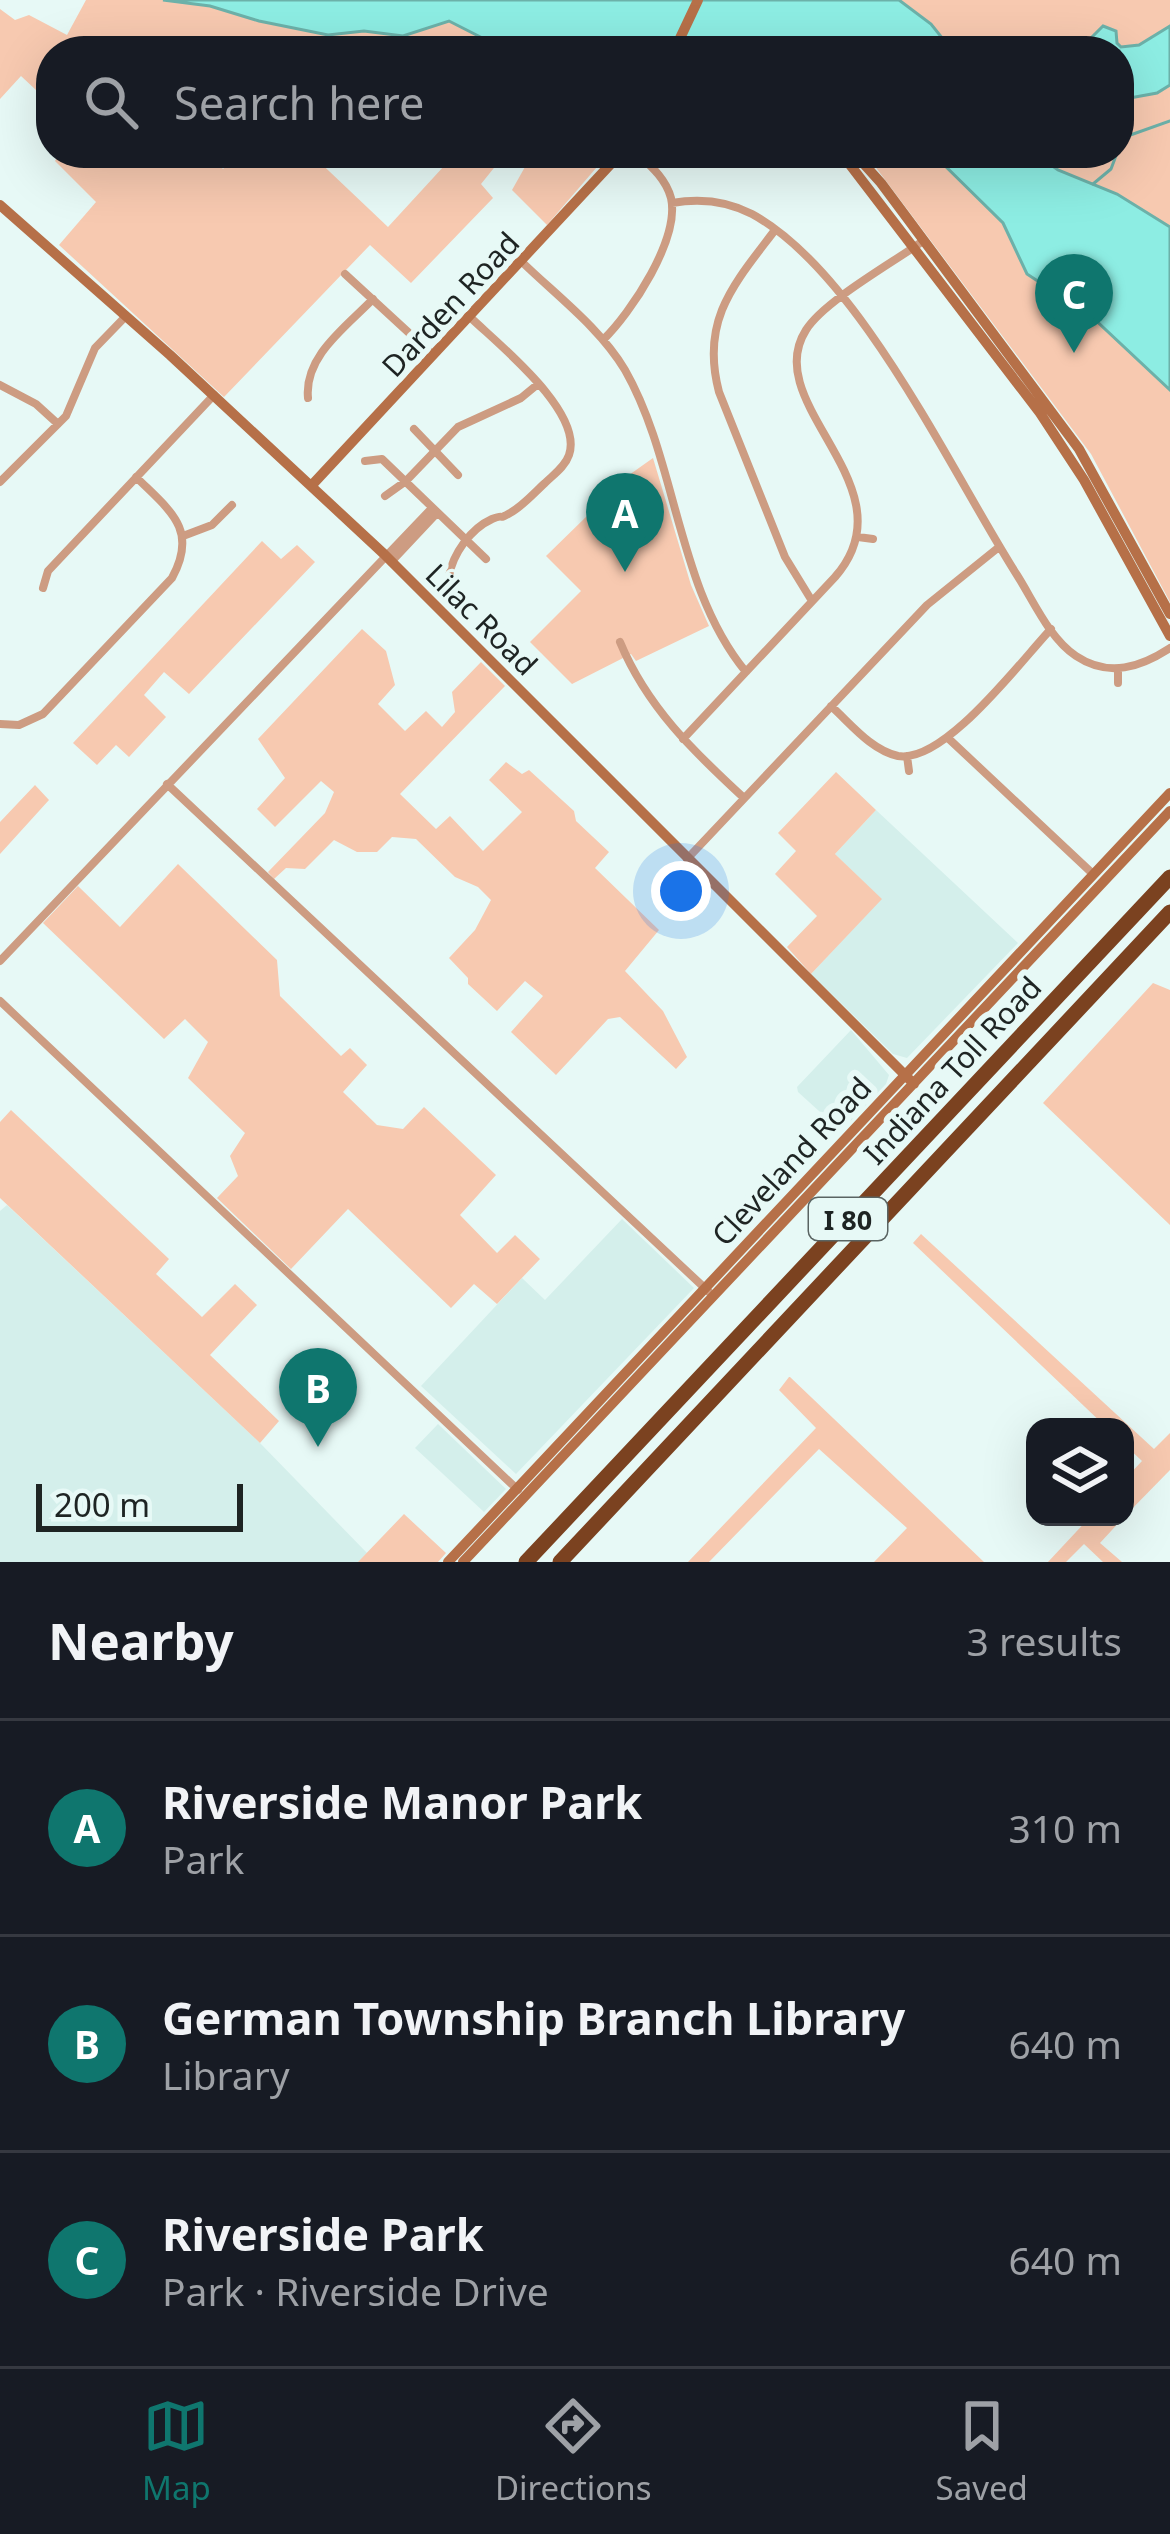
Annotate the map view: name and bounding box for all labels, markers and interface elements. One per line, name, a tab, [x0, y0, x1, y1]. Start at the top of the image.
search box	[36, 36, 1134, 168]
icon: search	[78, 69, 144, 135]
text: Search here	[174, 72, 424, 133]
street label: Darden Road	[372, 223, 528, 385]
pin: C	[1035, 254, 1113, 353]
pin: A	[586, 473, 664, 572]
street label: Lilac Road	[417, 554, 547, 684]
your location	[651, 861, 711, 921]
street label: Indiana Toll Road	[854, 967, 1050, 1173]
street label: Cleveland Road	[702, 1068, 880, 1254]
road number: I 80	[809, 1198, 887, 1240]
pin: B	[279, 1348, 357, 1447]
map controls	[1026, 1418, 1134, 1526]
button: layers	[1026, 1418, 1134, 1526]
scale bar	[36, 1478, 243, 1531]
text: 200 m	[54, 1482, 150, 1527]
text: Nearby	[48, 1605, 234, 1675]
text: 3 results	[967, 1614, 1122, 1667]
text: Riverside Manor Park	[162, 1771, 642, 1832]
text: A	[74, 1801, 101, 1854]
text: 310 m	[1008, 1801, 1122, 1854]
text: Park	[162, 1832, 244, 1885]
text: German Township Branch Library	[162, 1987, 905, 2048]
text: B	[74, 2017, 100, 2070]
text: 640 m	[1008, 2017, 1122, 2070]
text: Library	[162, 2048, 290, 2101]
text: Riverside Park	[162, 2203, 484, 2264]
text: C	[74, 2233, 100, 2286]
text: 640 m	[1008, 2233, 1122, 2286]
text: Park · Riverside Drive	[162, 2264, 549, 2317]
tab: Map	[142, 2393, 211, 2510]
tab: Directions	[495, 2393, 652, 2510]
tab: Saved	[936, 2393, 1028, 2510]

